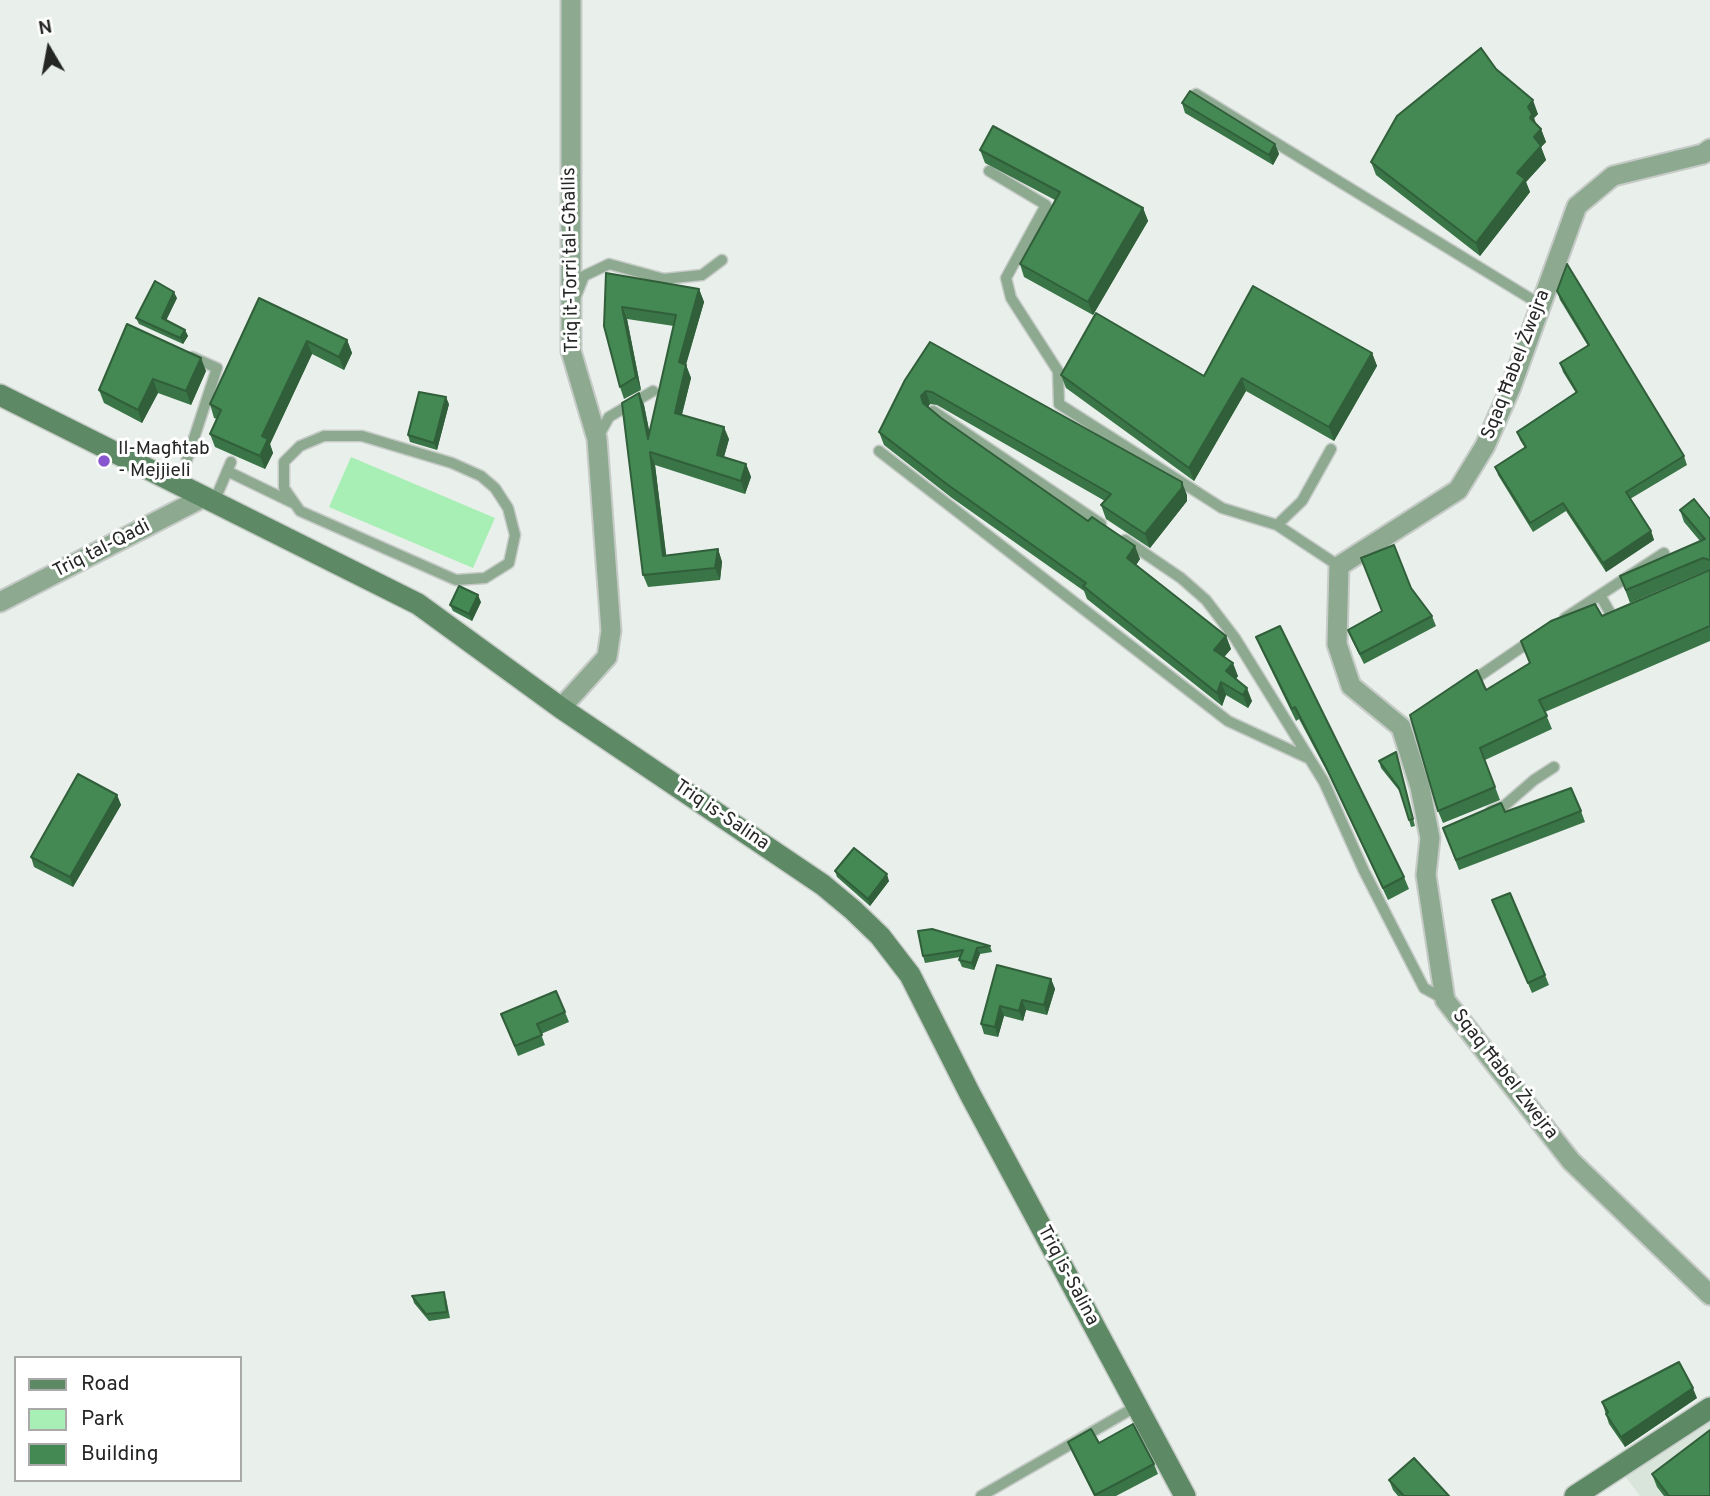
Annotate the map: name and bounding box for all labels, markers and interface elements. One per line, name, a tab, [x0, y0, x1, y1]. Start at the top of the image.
north arrow	[14, 14, 84, 84]
text: N	[37, 15, 54, 41]
street label: Triq it-Torri tal-Għallis	[559, 167, 585, 353]
street label: Sqaq Ħabel Żwejra	[1478, 287, 1556, 443]
place label: Il-Magħtab - Mejjieli	[118, 439, 210, 483]
marker: Il-Magħtab - Mejjieli	[96, 453, 112, 469]
street label: Triq tal-Qadi	[50, 516, 154, 584]
street label: Triq is-Salina	[669, 776, 773, 856]
street label: Sqaq Ħabel Żwejra	[1446, 1006, 1562, 1144]
street label: Triq is-Salina	[1031, 1222, 1103, 1330]
legend	[14, 1356, 242, 1482]
text: Road	[81, 1371, 130, 1398]
text: Park	[81, 1406, 124, 1433]
text: Building	[81, 1441, 159, 1468]

